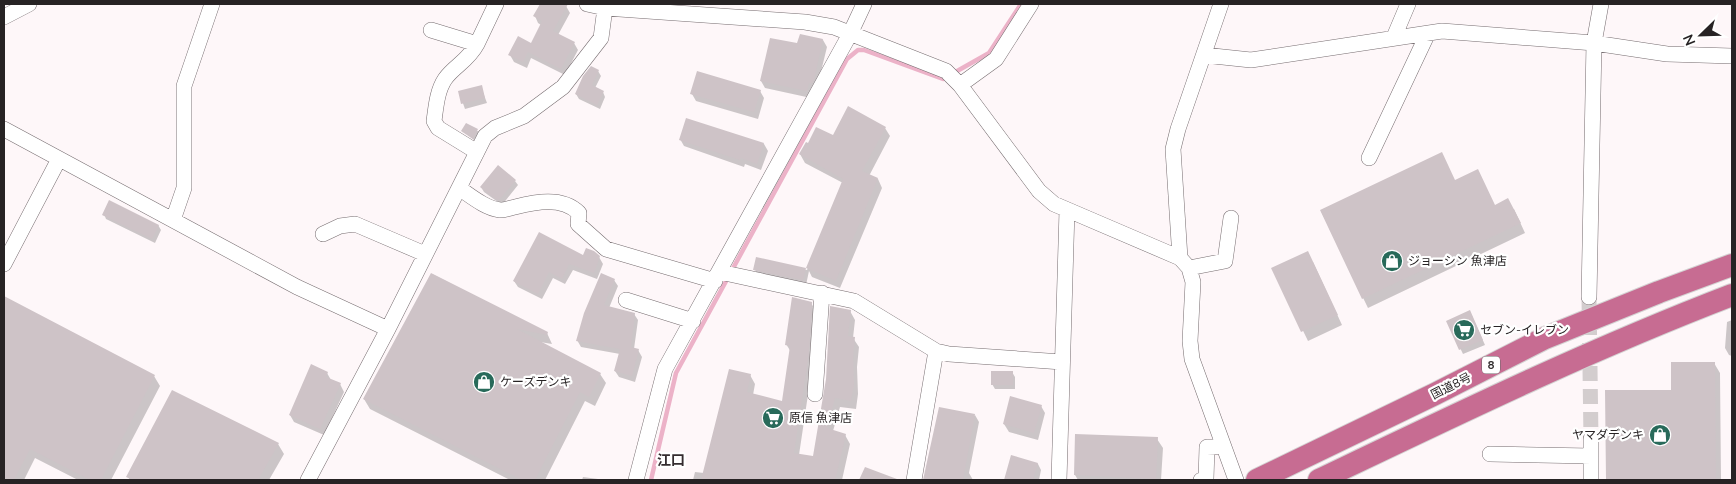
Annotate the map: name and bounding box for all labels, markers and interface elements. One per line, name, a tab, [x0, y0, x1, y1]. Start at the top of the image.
north arrow	[1676, 10, 1726, 60]
text: N	[1679, 31, 1700, 48]
shop icon: ジョーシン 魚津店	[1380, 249, 1404, 273]
place label: ジョーシン 魚津店	[1408, 253, 1507, 269]
supermarket icon: セブン-イレブン	[1452, 318, 1476, 342]
place label: セブン-イレブン	[1480, 322, 1569, 338]
road number: 8	[1482, 356, 1500, 374]
street label: 国道8号	[1428, 369, 1474, 403]
shop icon: ケーズデンキ	[472, 370, 496, 394]
place label: ケーズデンキ	[500, 374, 571, 390]
supermarket icon: 原信 魚津店	[761, 406, 785, 430]
place label: 原信 魚津店	[789, 410, 852, 426]
shop icon: ヤマダデンキ	[1648, 423, 1672, 447]
place label: ヤマダデンキ	[1572, 427, 1644, 443]
district label: 江口	[657, 451, 685, 470]

